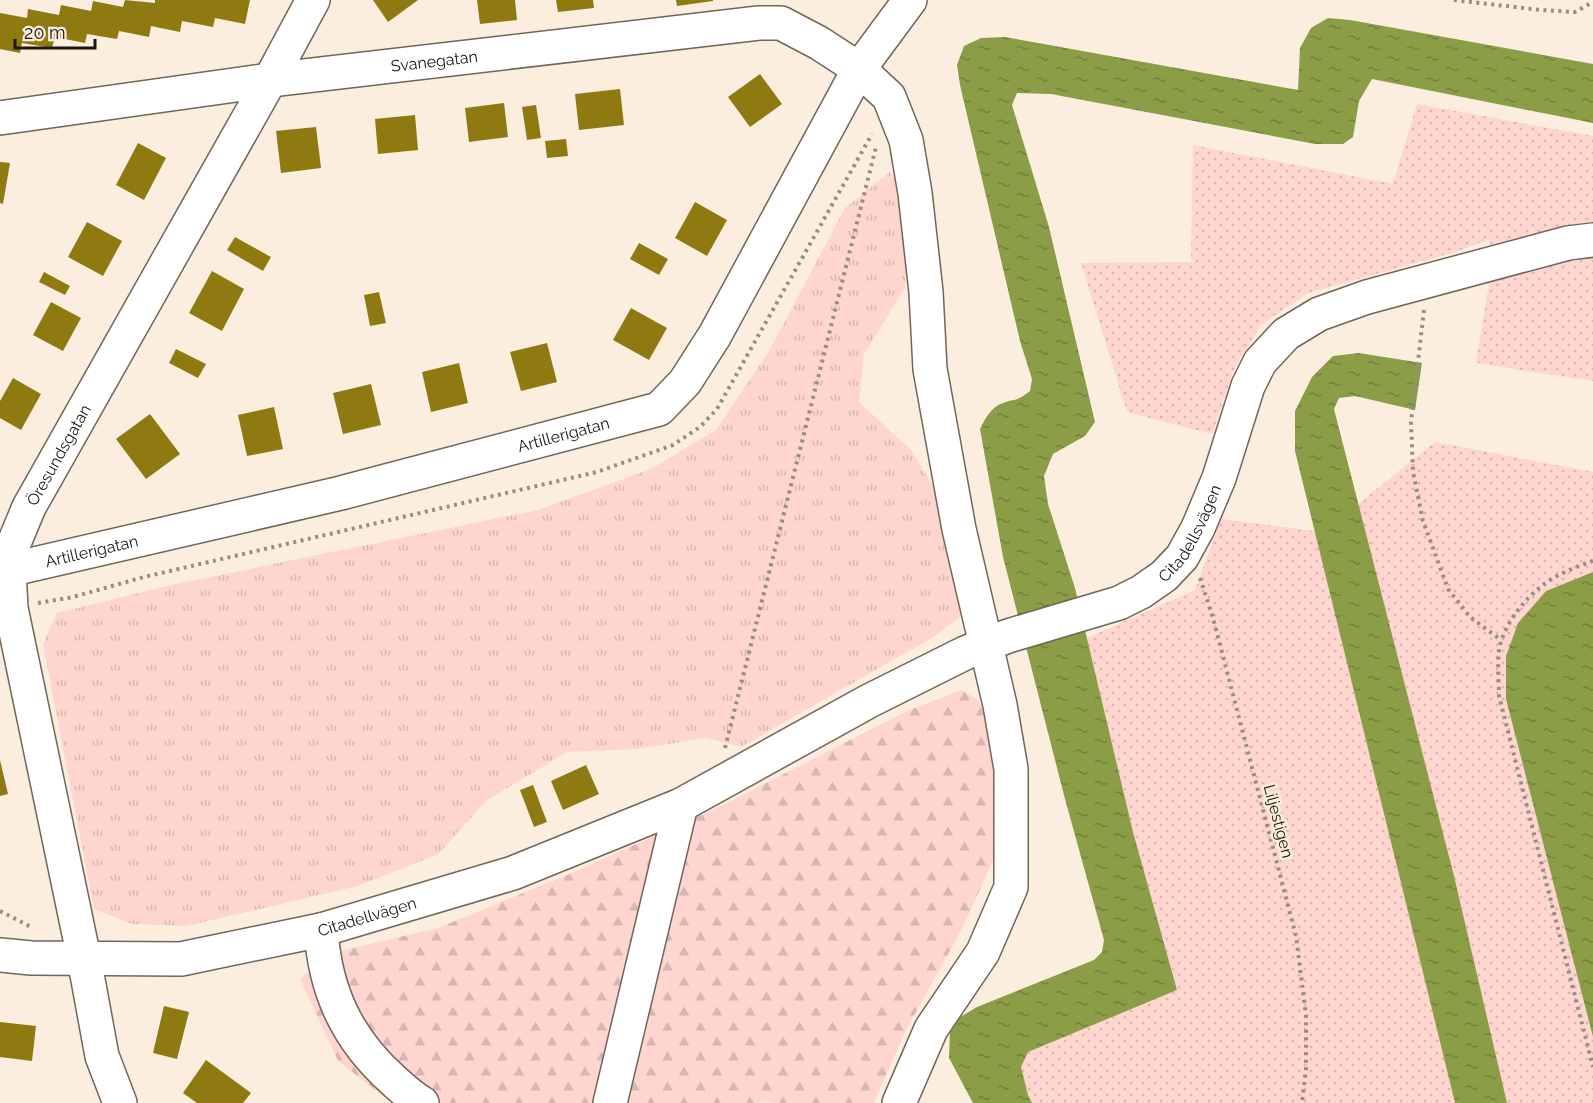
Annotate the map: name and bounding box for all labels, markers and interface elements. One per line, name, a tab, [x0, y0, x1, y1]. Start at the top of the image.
scale bar	[15, 12, 94, 50]
text: 20 m	[24, 22, 66, 43]
street label: Svanegatan	[390, 47, 479, 76]
street label: Öresundsgatan	[22, 401, 95, 509]
street label: Artillerigatan	[515, 413, 612, 456]
street label: Citadellsvägen	[1154, 482, 1225, 586]
street label: Artillerigatan	[43, 531, 140, 571]
street label: Liljestigen	[1260, 782, 1297, 860]
street label: Citadellvägen	[315, 893, 419, 940]

